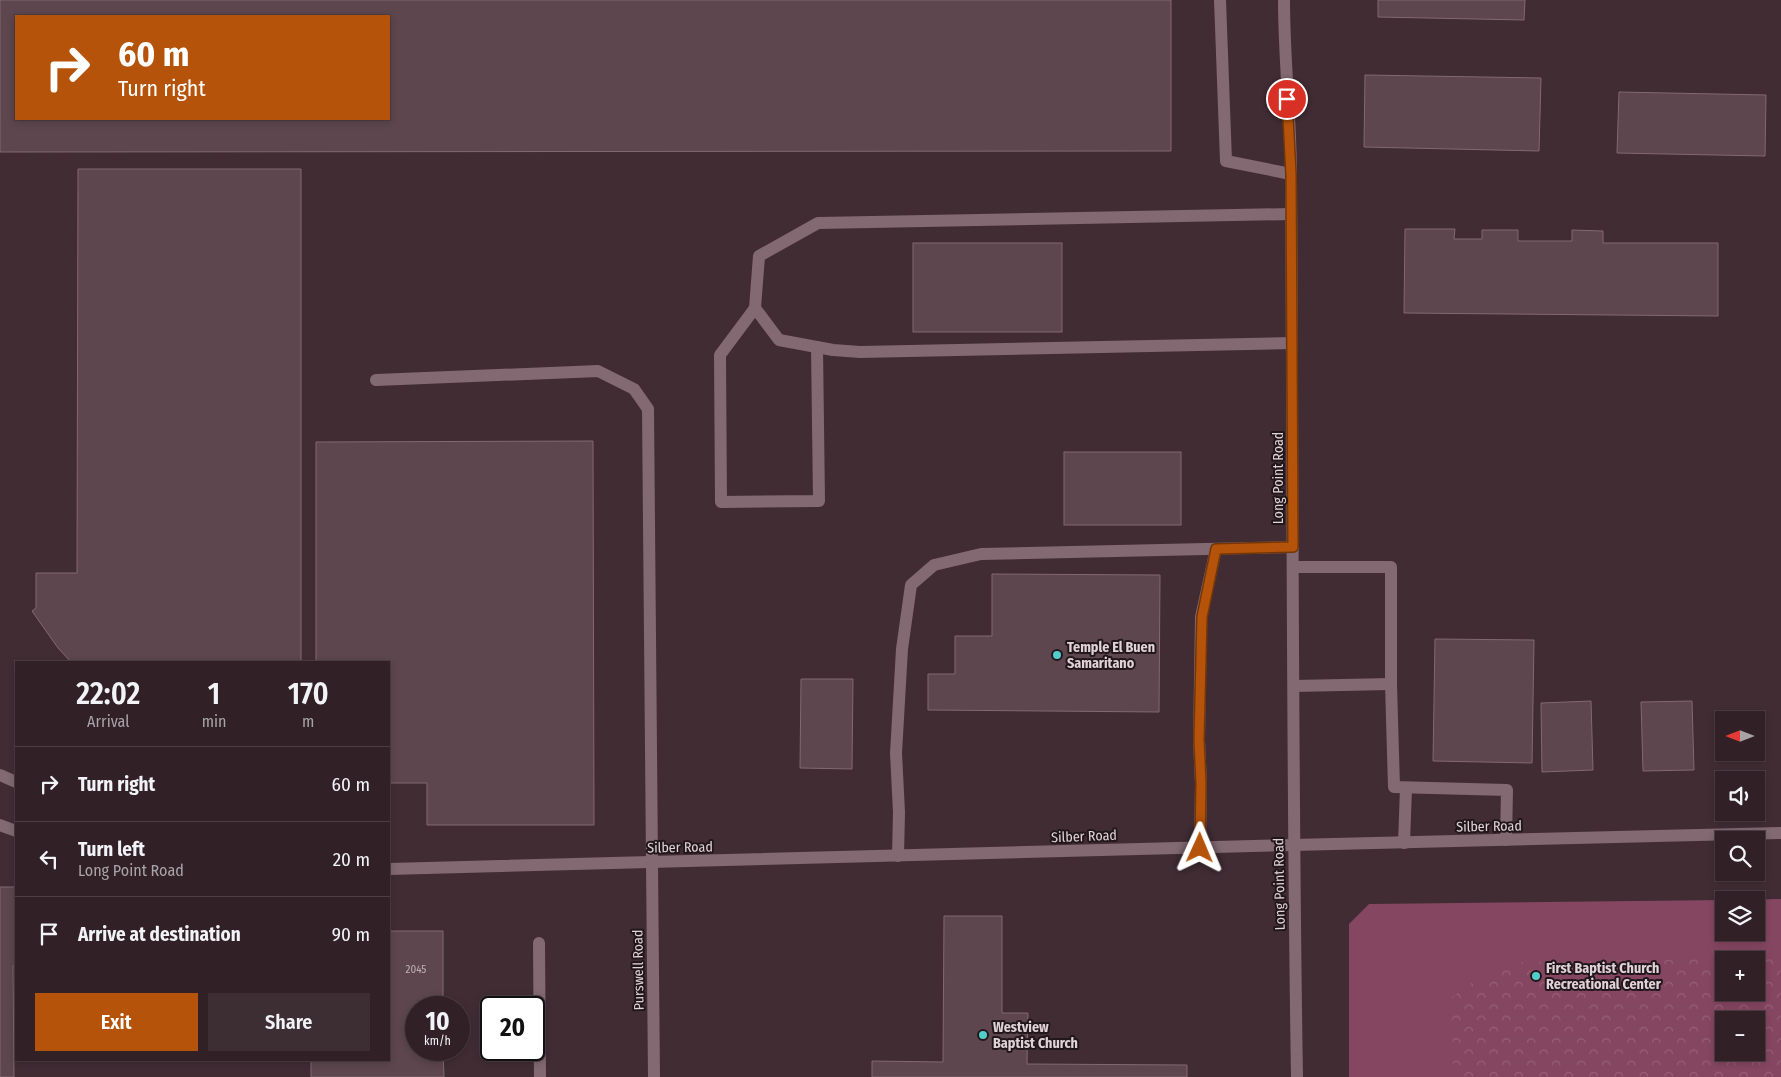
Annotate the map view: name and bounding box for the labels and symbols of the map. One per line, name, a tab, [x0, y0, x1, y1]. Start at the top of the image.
pin	[1266, 78, 1308, 120]
street label: Long Point Road	[1270, 432, 1287, 524]
place label: Temple El Buen Samaritano	[1067, 639, 1155, 672]
marker: Temple El Buen Samaritano	[1051, 649, 1063, 661]
north arrow	[1715, 711, 1765, 761]
street label: Silber Road	[1456, 817, 1522, 836]
position arrow	[1173, 821, 1225, 873]
street label: Silber Road	[1051, 827, 1117, 846]
street label: Silber Road	[647, 838, 713, 857]
street label: Long Point Road	[1270, 838, 1289, 930]
street label: Purswell Road	[629, 930, 648, 1010]
place label: First Baptist Church Recreational Center	[1546, 960, 1662, 993]
house number: 2045	[406, 963, 426, 976]
marker: First Baptist Church Recreational Center	[1530, 970, 1542, 982]
speed limit sign: 20	[480, 996, 545, 1061]
place label: Westview Baptist Church	[993, 1019, 1078, 1052]
marker: Westview Baptist Church	[977, 1029, 989, 1041]

